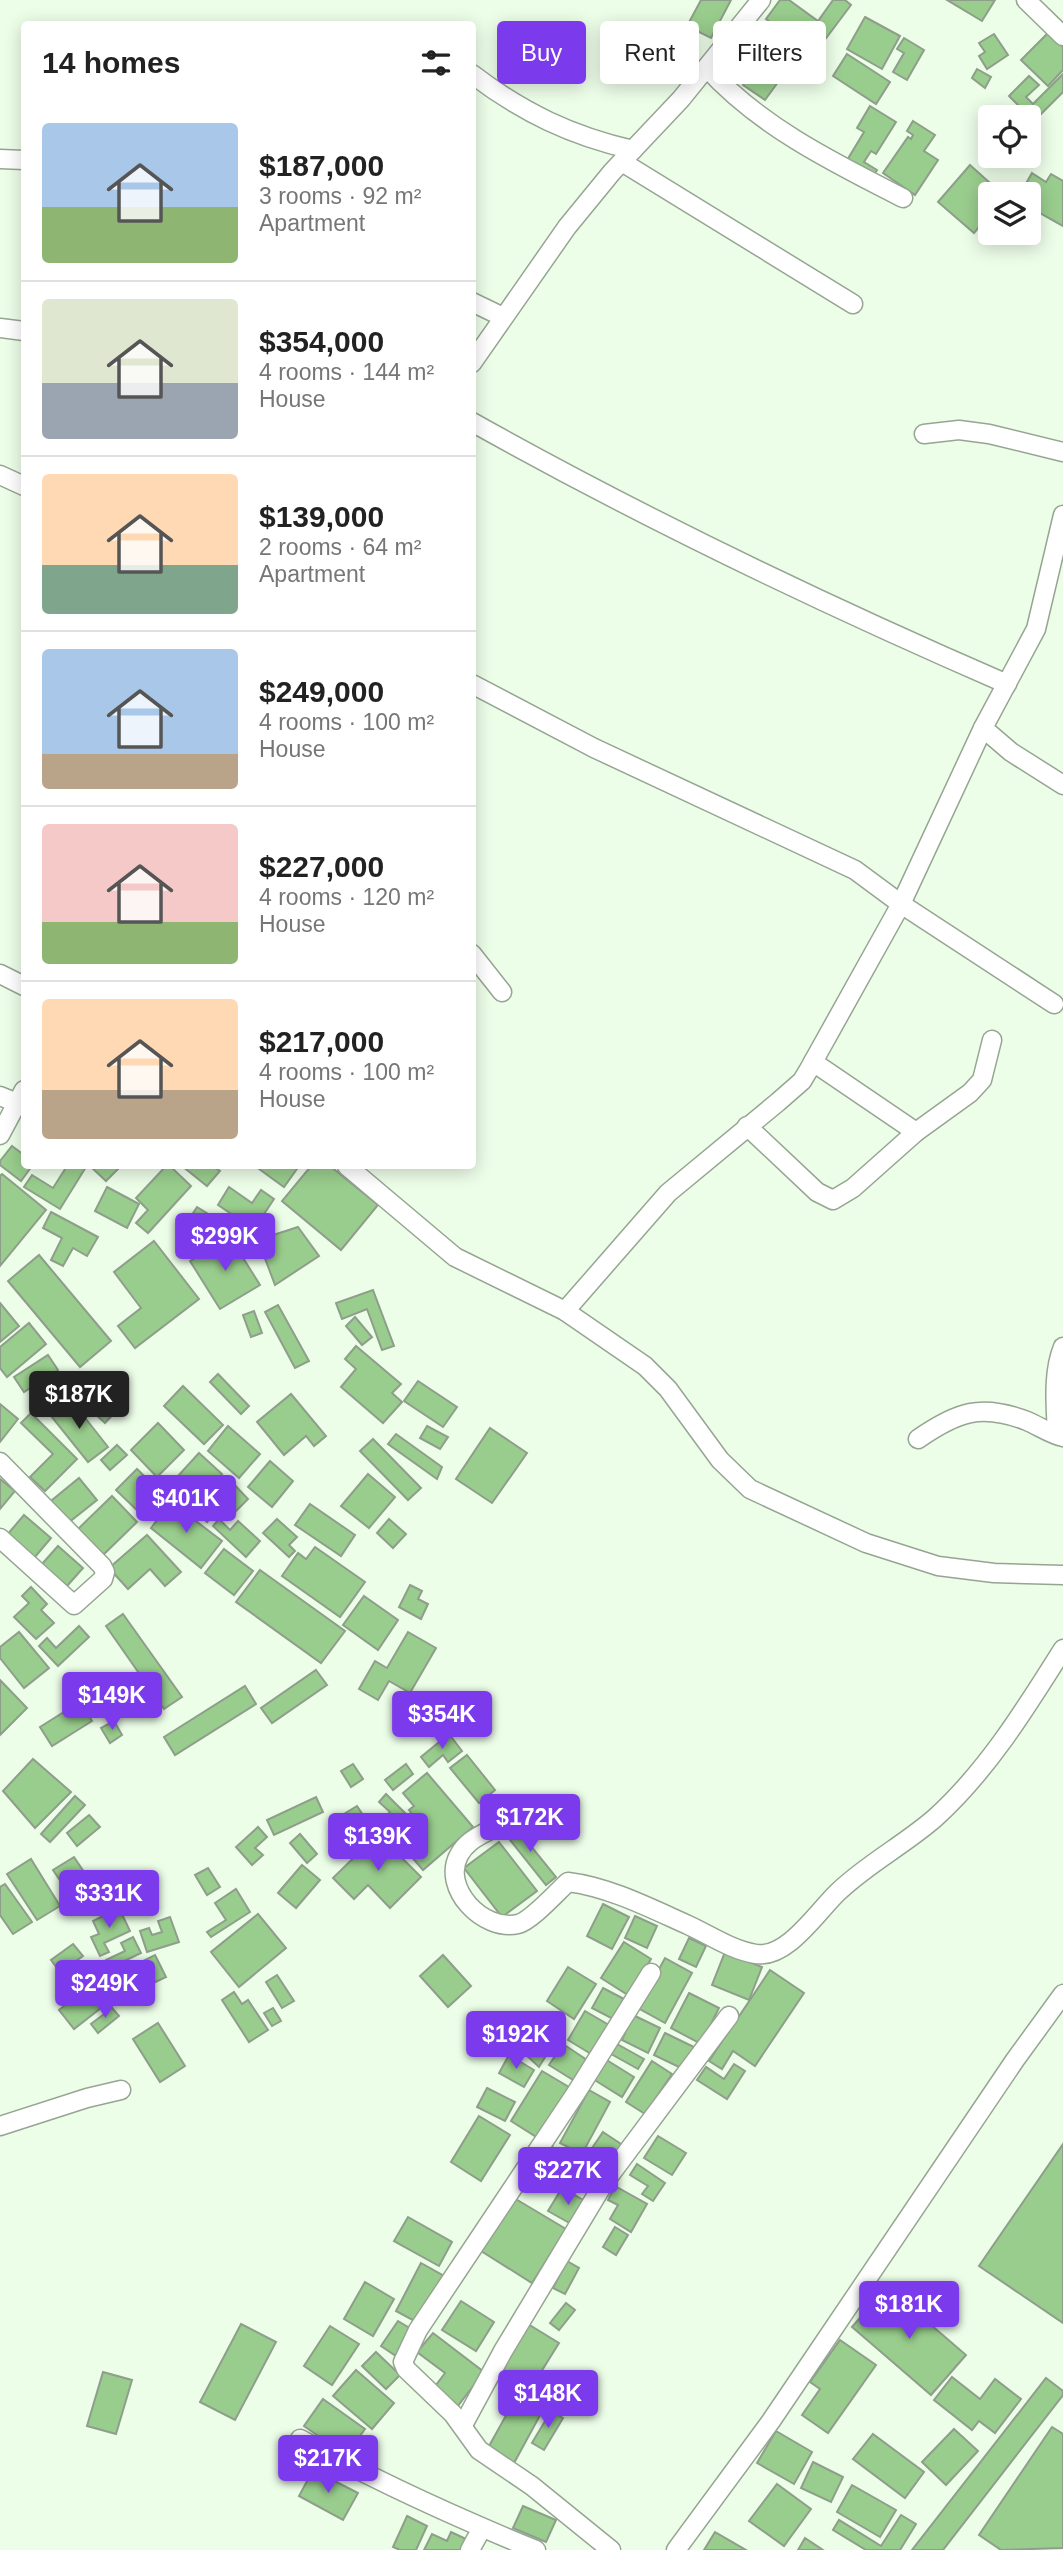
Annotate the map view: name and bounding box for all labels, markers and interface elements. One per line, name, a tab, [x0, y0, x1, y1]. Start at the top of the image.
chip: Buy	[497, 21, 586, 84]
chip: Rent	[600, 21, 699, 84]
chip: Filters	[713, 21, 826, 84]
icon: filters	[417, 44, 455, 82]
text: 14 homes	[42, 46, 180, 79]
map controls	[978, 105, 1041, 245]
button: locate	[978, 105, 1041, 168]
text: $187,000	[259, 149, 384, 182]
icon: home	[98, 151, 182, 235]
button: layers	[978, 182, 1041, 245]
text: 3 rooms · 92 m²	[259, 183, 421, 209]
text: Apartment	[259, 210, 365, 236]
text: $354,000	[259, 325, 384, 358]
icon: home	[98, 327, 182, 411]
text: 4 rooms · 144 m²	[259, 359, 434, 385]
text: House	[259, 386, 325, 412]
text: $139,000	[259, 500, 384, 533]
icon: home	[98, 502, 182, 586]
text: 2 rooms · 64 m²	[259, 534, 421, 560]
text: Apartment	[259, 561, 365, 587]
text: $249,000	[259, 675, 384, 708]
icon: home	[98, 677, 182, 761]
text: 4 rooms · 100 m²	[259, 709, 434, 735]
text: House	[259, 736, 325, 762]
text: $227,000	[259, 850, 384, 883]
icon: home	[98, 852, 182, 936]
text: 4 rooms · 120 m²	[259, 884, 434, 910]
text: House	[259, 911, 325, 937]
text: $217,000	[259, 1025, 384, 1058]
icon: home	[98, 1027, 182, 1111]
text: 4 rooms · 100 m²	[259, 1059, 434, 1085]
text: House	[259, 1086, 325, 1112]
pin: $299K	[176, 1214, 274, 1273]
text: $299K	[191, 1223, 259, 1249]
pin: $187K	[30, 1372, 128, 1431]
text: $187K	[45, 1381, 113, 1407]
pin: $401K	[137, 1476, 235, 1535]
text: $401K	[152, 1485, 220, 1511]
pin: $149K	[63, 1672, 161, 1732]
text: $149K	[78, 1682, 146, 1708]
pin: $354K	[393, 1692, 491, 1751]
text: $354K	[408, 1701, 476, 1727]
pin: $172K	[481, 1794, 579, 1854]
text: $172K	[496, 1804, 564, 1830]
pin: $139K	[329, 1814, 427, 1873]
text: $139K	[344, 1823, 412, 1849]
pin: $331K	[60, 1870, 158, 1930]
text: $331K	[75, 1880, 143, 1906]
pin: $249K	[56, 1960, 154, 2020]
text: $249K	[71, 1970, 139, 1996]
pin: $192K	[467, 2011, 565, 2071]
text: $192K	[482, 2021, 550, 2047]
pin: $227K	[519, 2148, 617, 2207]
text: $227K	[534, 2157, 602, 2183]
pin: $181K	[860, 2282, 958, 2341]
text: $181K	[875, 2291, 943, 2317]
pin: $148K	[499, 2370, 597, 2430]
text: $148K	[514, 2380, 582, 2406]
pin: $217K	[279, 2436, 377, 2495]
text: $217K	[294, 2445, 362, 2471]

